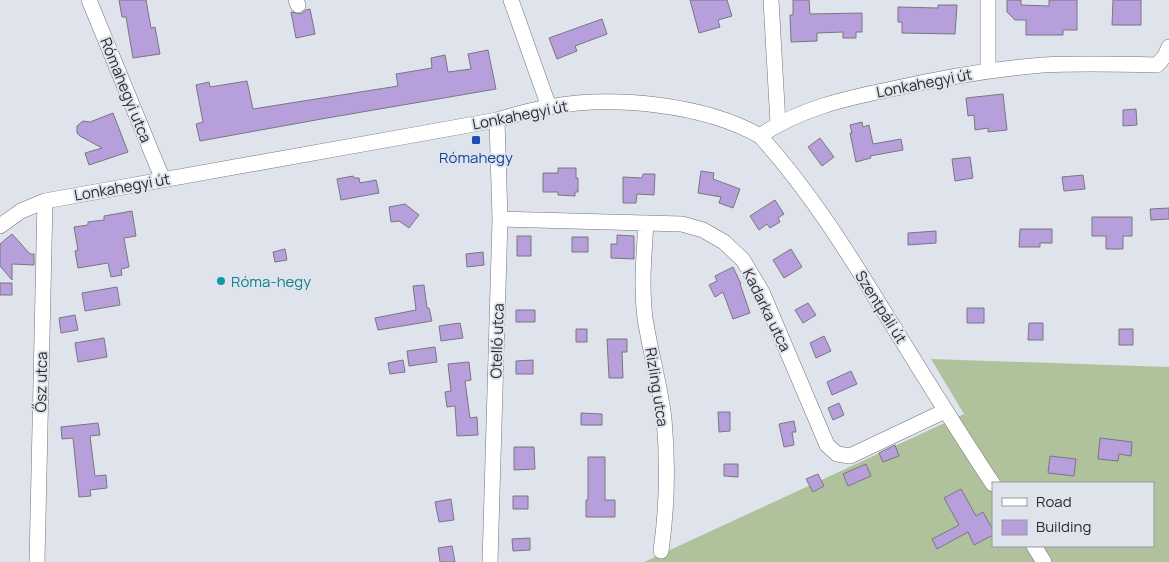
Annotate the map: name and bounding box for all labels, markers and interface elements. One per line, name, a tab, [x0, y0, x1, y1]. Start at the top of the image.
street label: Rómahegyi utca	[95, 34, 157, 146]
street label: Lonkahegyi út	[874, 63, 974, 103]
street label: Lonkahegyi út	[470, 95, 570, 135]
marker: Rómahegy	[470, 134, 482, 146]
place label: Rómahegy	[439, 147, 513, 168]
street label: Lonkahegyi út	[72, 168, 172, 206]
street label: Kadarka utca	[738, 265, 796, 355]
street label: Szentpáli út	[850, 267, 912, 347]
place label: Róma-hegy	[231, 271, 311, 292]
marker: Róma-hegy	[215, 275, 227, 287]
street label: Otelló utca	[485, 303, 509, 379]
street label: Rizling utca	[640, 346, 674, 428]
street label: Ősz utca	[30, 351, 52, 413]
legend	[992, 482, 1154, 547]
text: Road	[1036, 491, 1072, 512]
text: Building	[1036, 516, 1091, 537]

